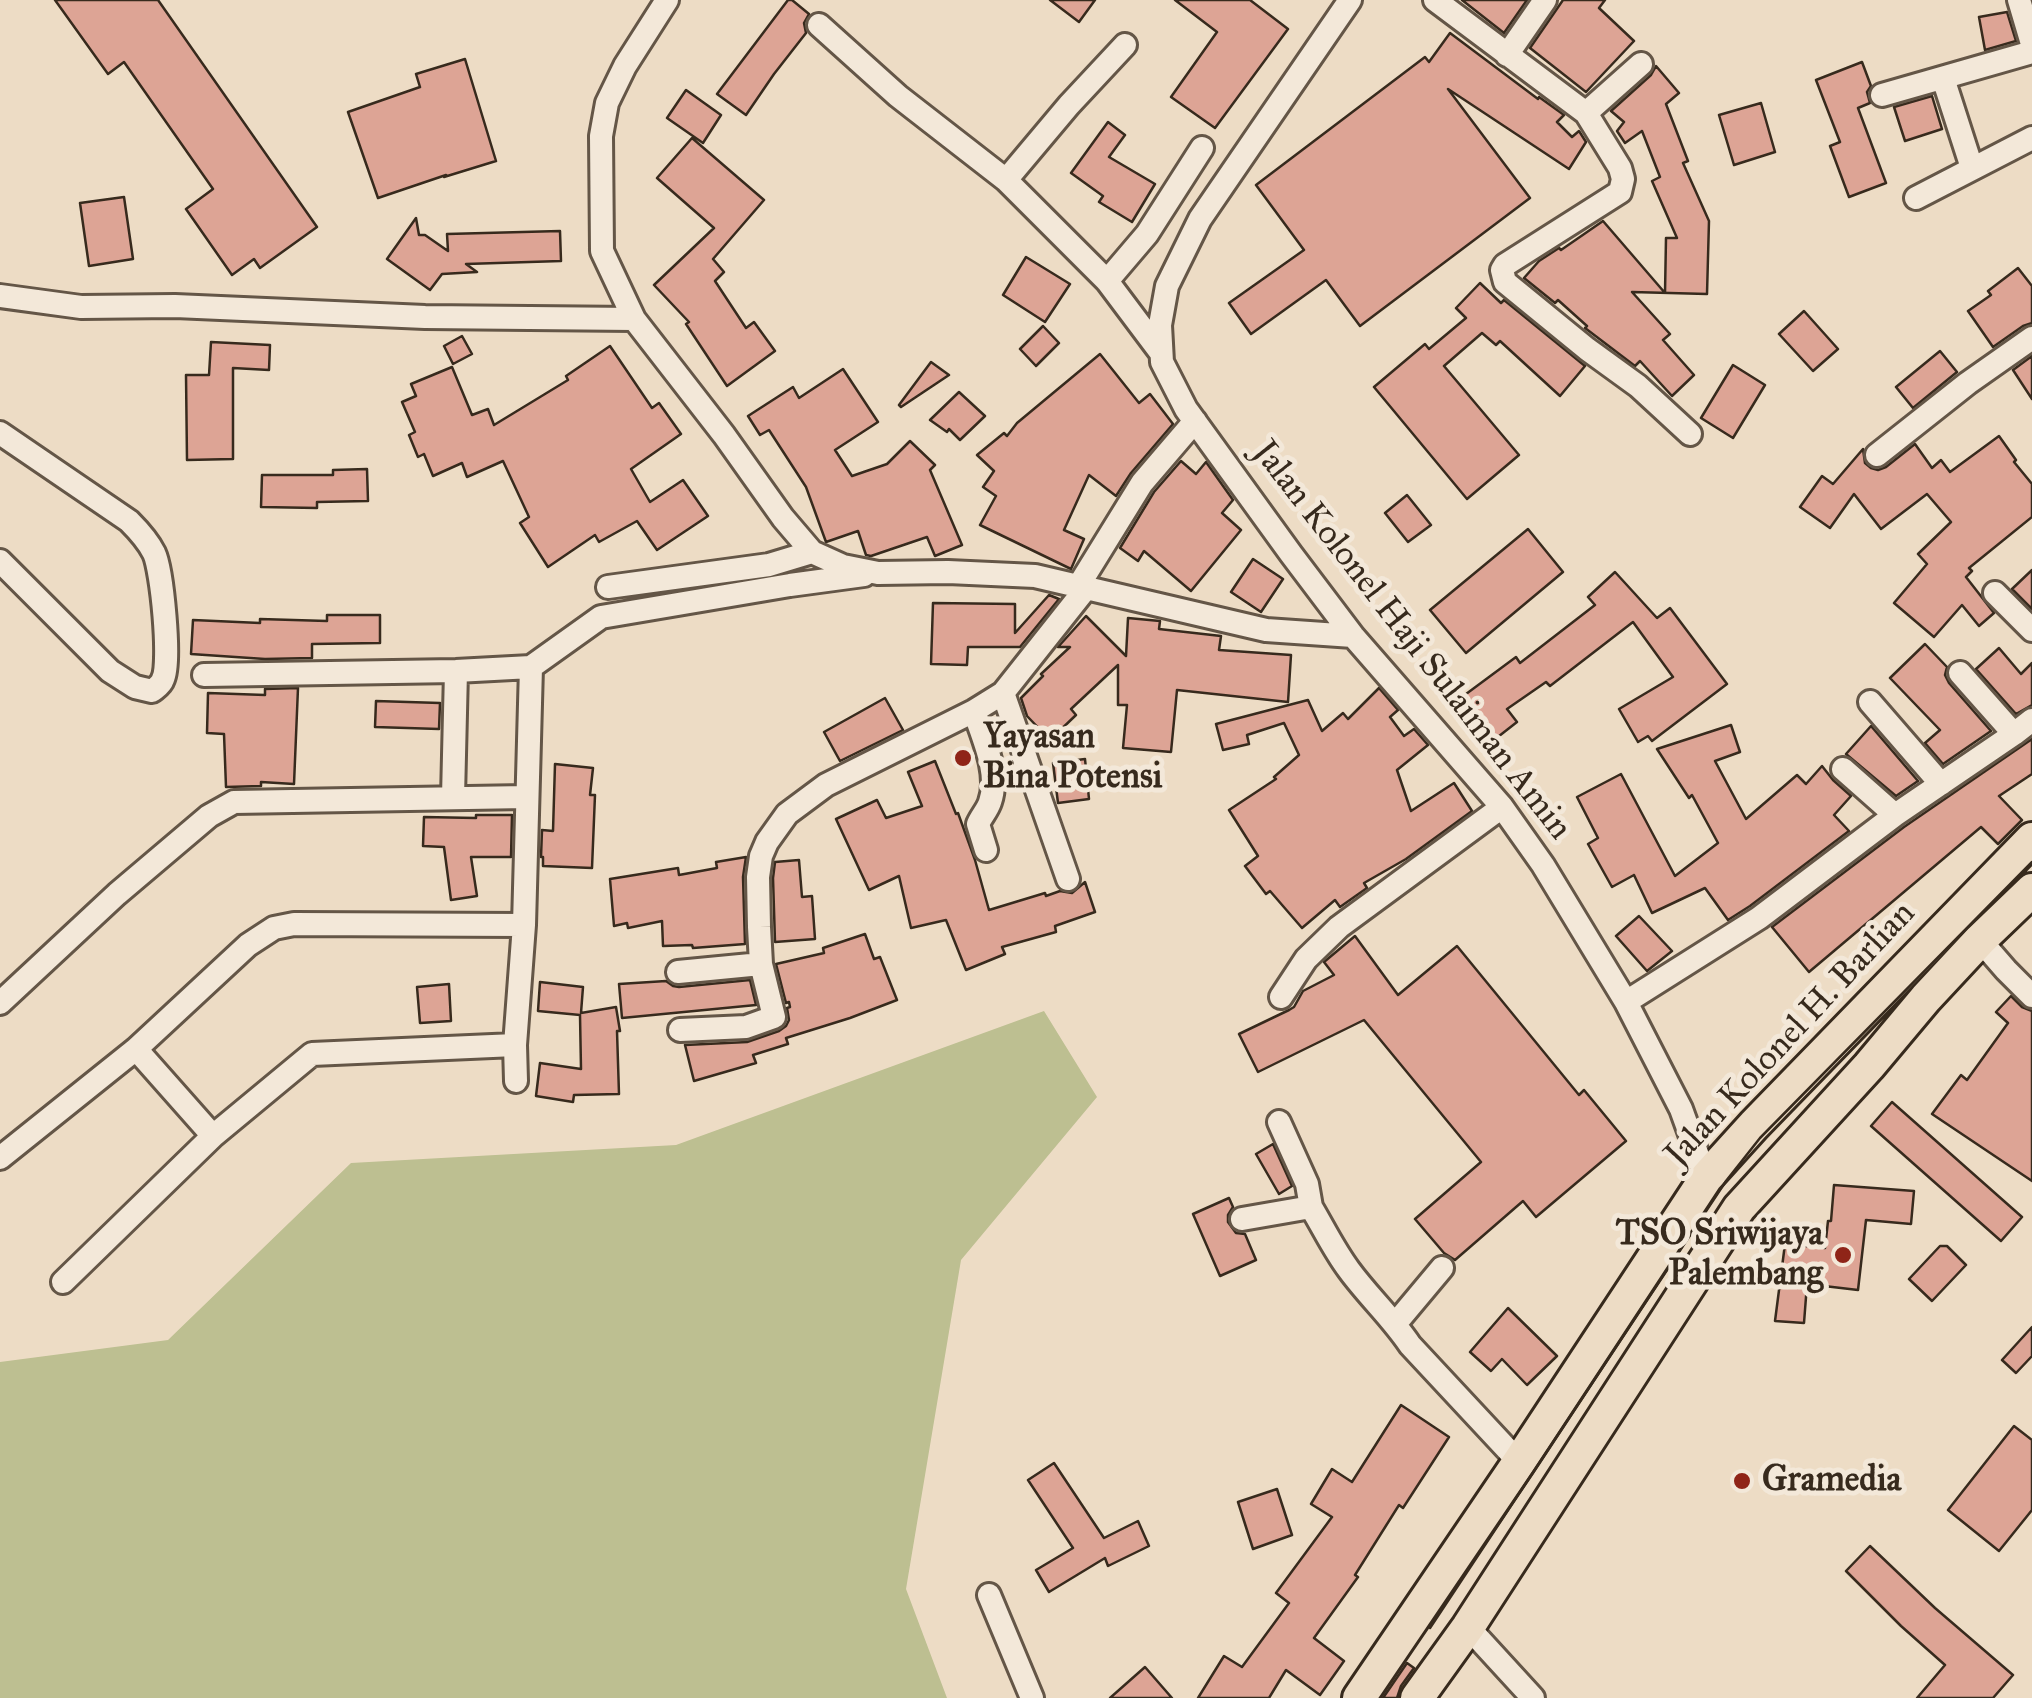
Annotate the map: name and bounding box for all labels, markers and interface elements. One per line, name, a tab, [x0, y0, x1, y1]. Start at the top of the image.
street label: Jalan Kolonel Haji Sulaiman Amin	[1242, 433, 1580, 849]
place label: Yayasan Bina Potensi	[983, 717, 1162, 799]
marker: Yayasan Bina Potensi	[952, 747, 974, 769]
street label: Jalan Kolonel H. Barlian	[1657, 894, 1925, 1176]
place label: TSO Sriwijaya Palembang	[1616, 1214, 1823, 1296]
marker: TSO Sriwijaya Palembang	[1832, 1244, 1854, 1266]
place label: Gramedia	[1762, 1460, 1901, 1502]
marker: Gramedia	[1731, 1470, 1753, 1492]

